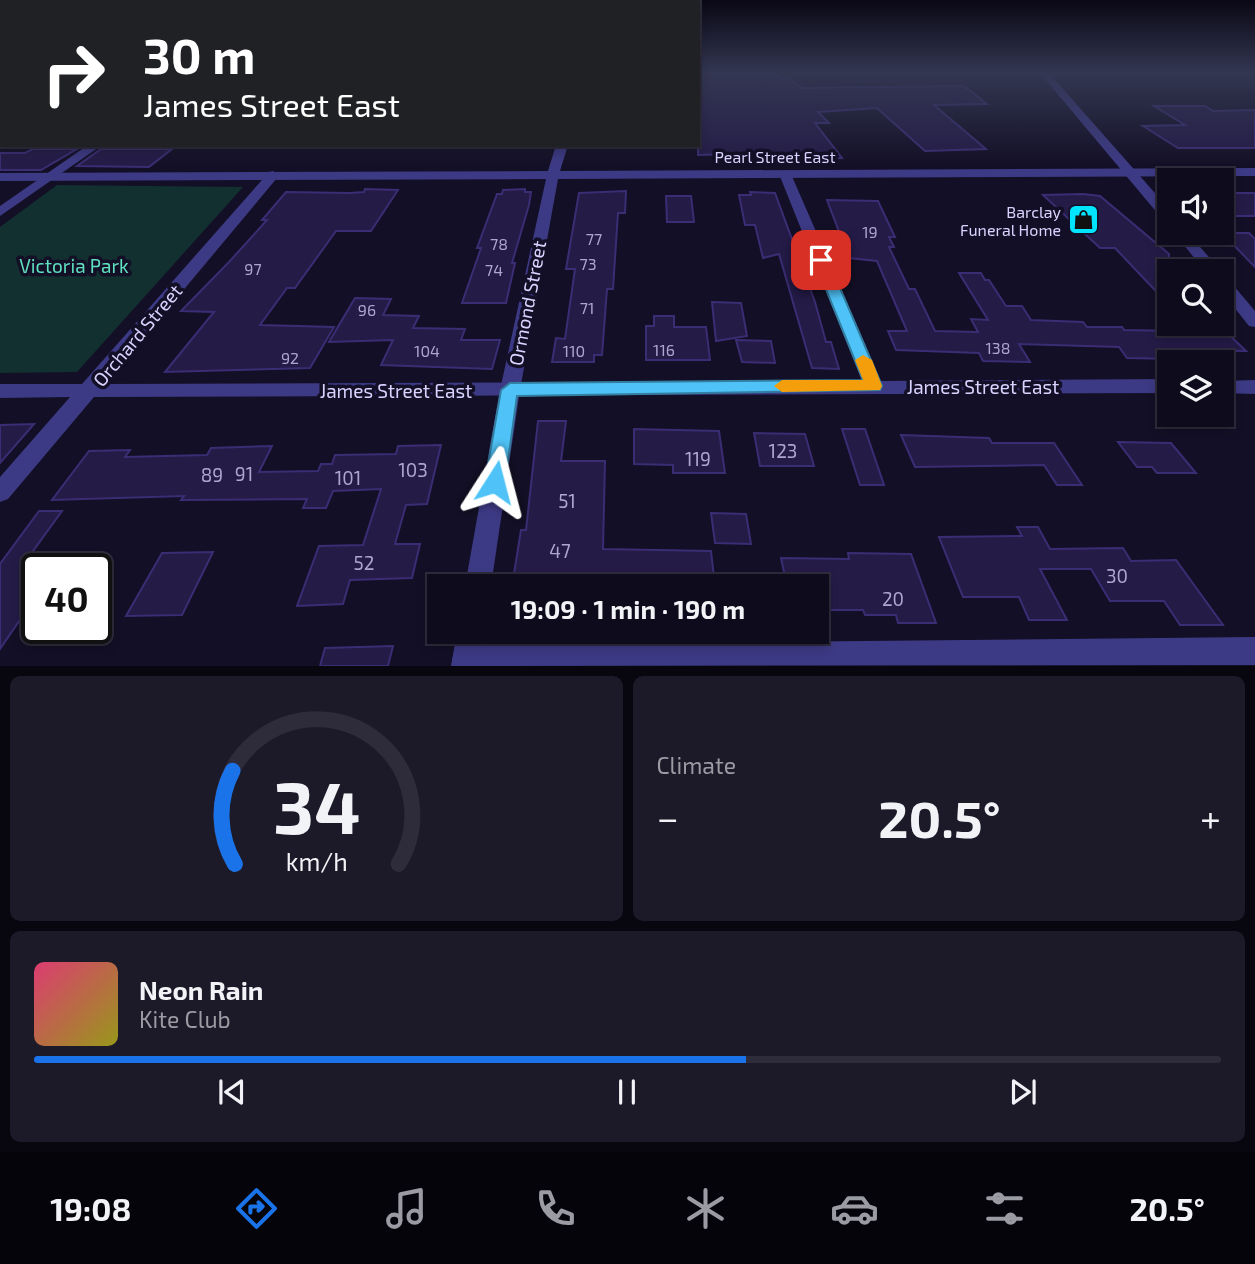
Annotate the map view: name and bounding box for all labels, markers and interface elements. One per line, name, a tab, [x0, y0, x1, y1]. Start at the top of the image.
text: 30 m	[143, 25, 255, 84]
icon: right	[28, 28, 119, 119]
text: James Street East	[143, 85, 400, 123]
street label: Pearl Street East	[714, 147, 836, 166]
map controls	[1157, 168, 1234, 427]
button: sound	[1157, 168, 1234, 245]
place label: Barclay Funeral Home	[960, 202, 1062, 239]
shop icon: Barclay Funeral Home	[1067, 203, 1101, 237]
house number: 19	[862, 222, 878, 241]
house number: 77	[586, 229, 602, 248]
pin	[791, 230, 851, 290]
house number: 78	[490, 234, 508, 253]
street label: Ormond Street	[504, 239, 550, 367]
icon: arrive	[802, 241, 840, 279]
park label: Victoria Park	[19, 254, 129, 277]
house number: 73	[579, 254, 597, 273]
house number: 97	[244, 259, 262, 278]
button: search	[1157, 259, 1234, 336]
house number: 74	[485, 260, 503, 279]
street label: Orchard Street	[88, 279, 186, 391]
house number: 71	[580, 298, 594, 317]
house number: 96	[358, 300, 376, 319]
house number: 138	[986, 338, 1010, 357]
house number: 116	[653, 340, 675, 359]
house number: 104	[414, 341, 440, 360]
house number: 110	[563, 341, 585, 360]
house number: 92	[281, 348, 299, 367]
button: layers	[1157, 350, 1234, 427]
street label: James Street East	[907, 375, 1059, 398]
street label: James Street East	[320, 379, 472, 402]
house number: 123	[769, 439, 797, 462]
position arrow	[458, 445, 532, 519]
house number: 119	[685, 447, 711, 470]
house number: 103	[398, 458, 428, 481]
house number: 91	[235, 462, 253, 485]
house number: 89	[201, 463, 223, 486]
house number: 101	[335, 466, 361, 489]
house number: 51	[558, 489, 576, 512]
house number: 47	[549, 539, 571, 562]
house number: 52	[354, 551, 374, 574]
speed limit sign: 40	[21, 553, 112, 644]
house number: 30	[1106, 564, 1128, 587]
house number: 20	[882, 587, 904, 610]
text: 19:09 · 1 min · 190 m	[511, 593, 745, 624]
text: Climate	[657, 751, 736, 779]
text: 34	[272, 762, 360, 850]
text: 20.5°	[878, 786, 1001, 848]
text: −	[657, 794, 679, 840]
text: +	[1200, 794, 1221, 840]
text: km/h	[285, 846, 347, 876]
text: Neon Rain	[139, 974, 263, 1005]
text: Kite Club	[139, 1005, 231, 1033]
icon: previous	[213, 1073, 251, 1111]
icon: pause	[608, 1073, 646, 1111]
icon: next	[1004, 1073, 1042, 1111]
icon: directions	[232, 1184, 281, 1233]
icon: music	[382, 1184, 431, 1233]
icon: phone	[531, 1184, 580, 1233]
icon: climate	[681, 1184, 730, 1233]
icon: car	[830, 1184, 879, 1233]
icon: filters	[980, 1184, 1029, 1233]
text: 19:08	[50, 1189, 131, 1227]
text: 20.5°	[1129, 1189, 1205, 1227]

